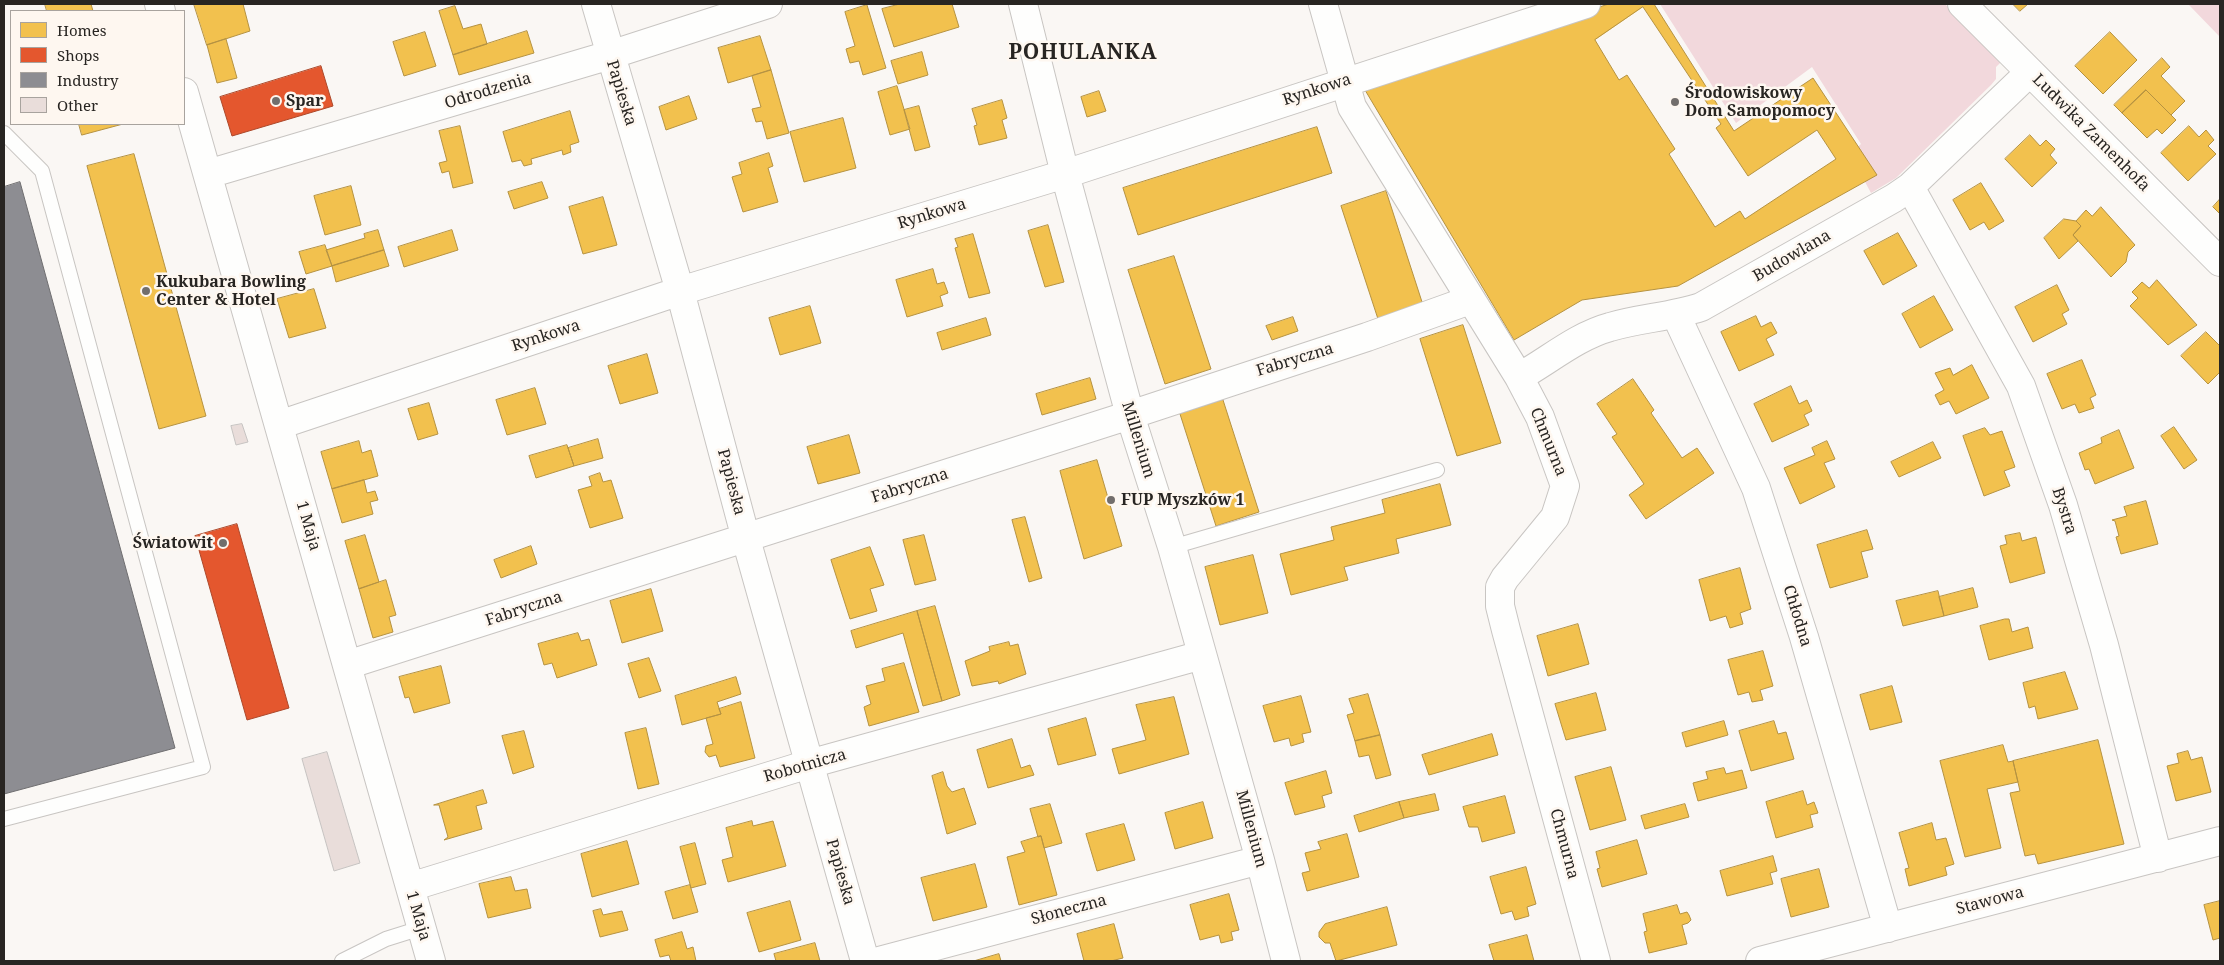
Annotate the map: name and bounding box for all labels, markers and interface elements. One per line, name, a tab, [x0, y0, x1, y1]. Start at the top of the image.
legend	[10, 10, 185, 125]
text: Homes	[57, 20, 107, 40]
district label: POHULANKA	[1007, 40, 1159, 66]
text: Shops	[57, 45, 99, 65]
street label: Papieska	[602, 58, 640, 128]
street label: Odrodzenia	[442, 69, 534, 113]
text: Industry	[57, 70, 119, 90]
street label: Rynkowa	[1280, 70, 1354, 110]
street label: Ludwika Zamenhofa	[2028, 70, 2154, 196]
place label: Środowiskowy Dom Samopomocy	[1685, 83, 1835, 121]
place label: Spar	[286, 91, 324, 111]
text: Other	[57, 95, 98, 115]
marker: Spar	[270, 95, 282, 107]
marker: Środowiskowy Dom Samopomocy	[1669, 96, 1681, 108]
street label: Rynkowa	[895, 194, 969, 234]
street label: Budowlana	[1750, 226, 1834, 286]
place label: Kukubara Bowling Center & Hotel	[156, 272, 306, 310]
marker: Kukubara Bowling Center & Hotel	[140, 285, 152, 297]
street label: Rynkowa	[509, 316, 583, 356]
street label: Fabryczna	[1254, 339, 1336, 381]
street label: Millenium	[1117, 399, 1159, 481]
street label: Chmurna	[1526, 405, 1570, 479]
street label: Papieska	[713, 447, 749, 517]
street label: Fabryczna	[869, 465, 951, 507]
street label: Bystra	[2047, 485, 2081, 537]
place label: FUP Myszków 1	[1121, 490, 1245, 510]
marker: FUP Myszków 1	[1105, 494, 1117, 506]
street label: 1 Maja	[292, 499, 324, 553]
place label: Światowit	[133, 533, 213, 553]
marker: Światowit	[217, 537, 229, 549]
street label: Chłodna	[1779, 583, 1815, 649]
street label: Fabryczna	[483, 588, 565, 630]
street label: Robotnicza	[762, 745, 848, 787]
street label: Millenium	[1231, 788, 1271, 870]
street label: Chmurna	[1545, 807, 1583, 881]
street label: Papieska	[821, 837, 859, 907]
street label: Stawowa	[1954, 883, 2026, 919]
street label: 1 Maja	[402, 889, 434, 943]
street label: Słoneczna	[1029, 891, 1109, 929]

